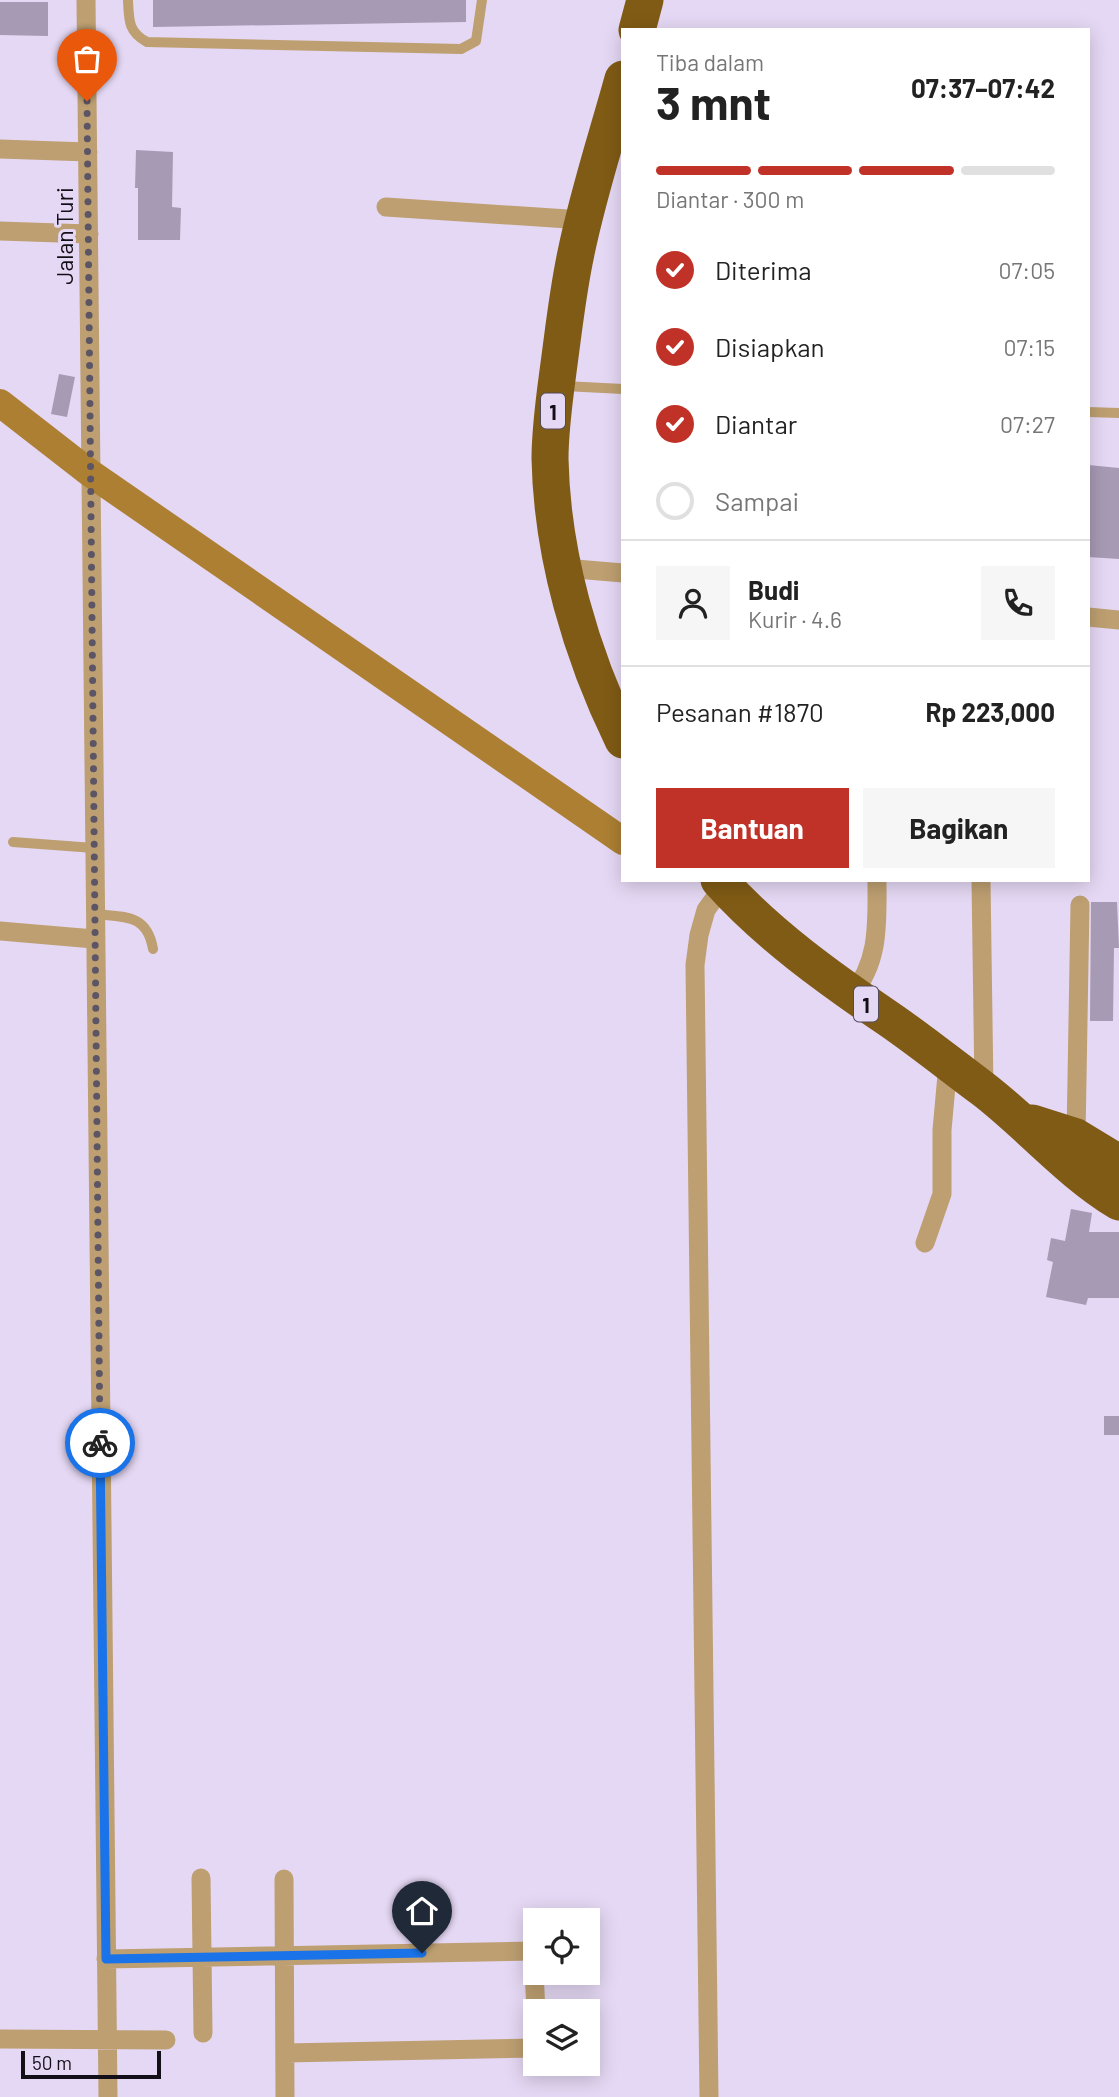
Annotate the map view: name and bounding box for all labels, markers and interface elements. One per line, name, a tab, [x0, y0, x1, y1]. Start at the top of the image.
pin	[57, 29, 117, 101]
icon: bag	[68, 40, 106, 78]
text: Tiba dalam	[656, 48, 764, 76]
text: 07:37–07:42	[911, 72, 1055, 103]
text: 3 mnt	[656, 74, 771, 129]
text: Diantar · 300 m	[656, 185, 804, 213]
street label: Jalan Turi	[50, 187, 78, 285]
icon: check	[656, 251, 694, 289]
text: Diterima	[715, 254, 812, 285]
text: 07:05	[999, 256, 1055, 284]
icon: check	[656, 328, 694, 366]
text: Disiapkan	[715, 331, 825, 362]
text: 07:15	[1003, 333, 1055, 361]
road number: 1	[541, 394, 565, 428]
icon: check	[656, 405, 694, 443]
text: Diantar	[715, 408, 797, 439]
text: 07:27	[1000, 410, 1055, 438]
text: Sampai	[715, 485, 799, 516]
button: person	[656, 566, 730, 640]
button: phone	[981, 566, 1055, 640]
text: Budi	[748, 574, 799, 605]
text: Kurir · 4.6	[748, 605, 842, 633]
text: Pesanan #1870	[656, 696, 824, 727]
text: Rp 223,000	[926, 696, 1055, 727]
button: Bantuan	[656, 788, 849, 868]
button: Bagikan	[863, 788, 1055, 868]
road number: 1	[854, 986, 878, 1021]
courier	[65, 1408, 135, 1478]
icon: bike	[81, 1424, 119, 1462]
pin	[392, 1881, 452, 1953]
icon: home	[403, 1892, 441, 1930]
map controls	[523, 1908, 600, 2076]
button: locate	[523, 1908, 600, 1985]
button: layers	[523, 1999, 600, 2076]
scale bar	[21, 2048, 161, 2080]
text: 50 m	[32, 2051, 72, 2074]

